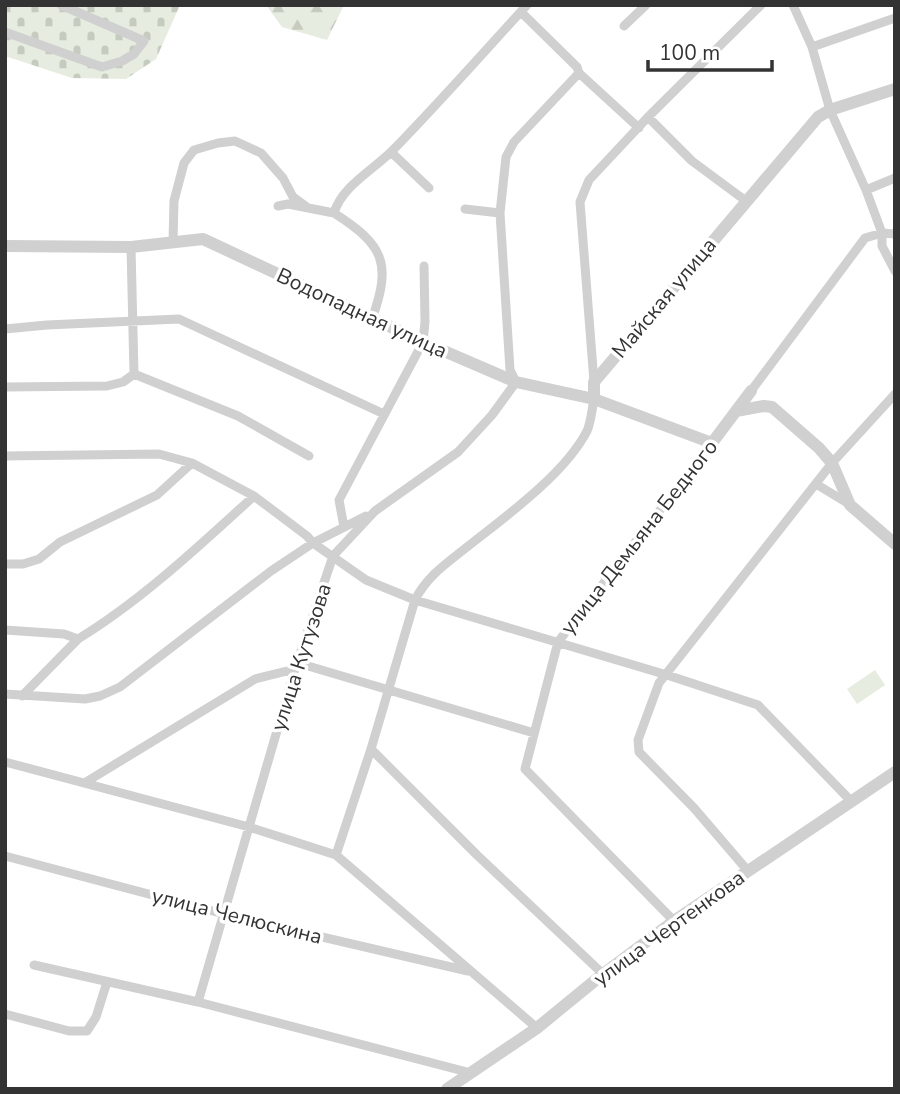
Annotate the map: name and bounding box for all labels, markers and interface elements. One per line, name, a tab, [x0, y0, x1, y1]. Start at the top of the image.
scale bar	[648, 28, 772, 72]
text: 100 m	[659, 39, 720, 67]
street label: Майская улица	[605, 232, 723, 364]
street label: Водопадная улица	[272, 261, 452, 365]
street label: улица Демьяна Бедного	[554, 434, 724, 640]
street label: улица Кутузова	[264, 580, 338, 734]
street label: улица Чертенкова	[588, 864, 750, 992]
street label: улица Челюскина	[149, 881, 325, 951]

